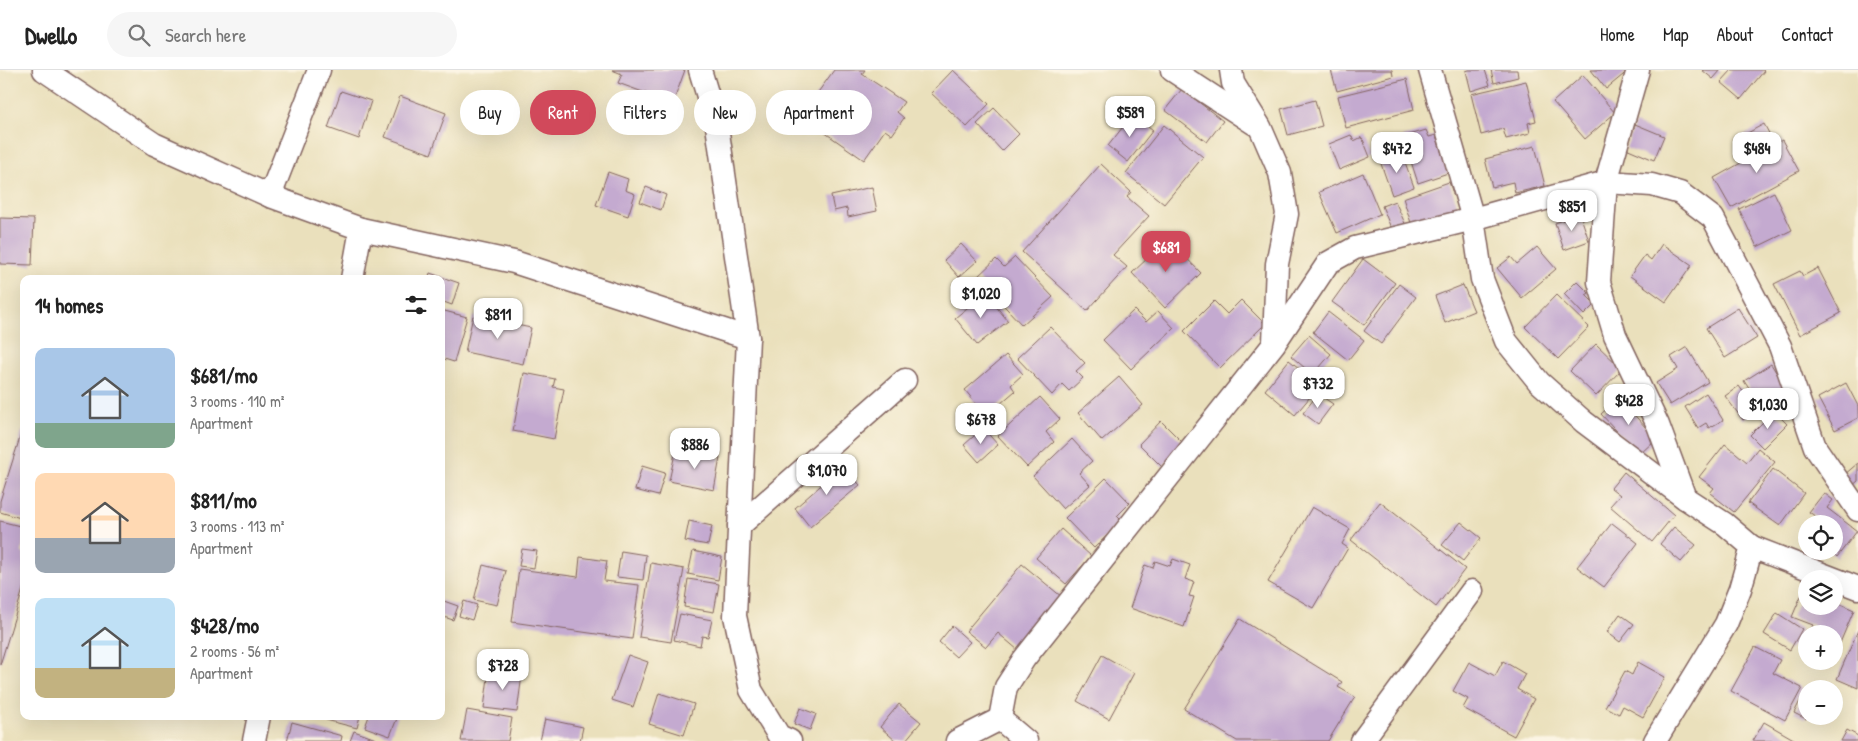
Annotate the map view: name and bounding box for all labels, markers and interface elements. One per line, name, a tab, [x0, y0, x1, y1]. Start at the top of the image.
search box	[107, 12, 457, 57]
text: Dwello	[25, 19, 77, 51]
icon: search	[125, 21, 153, 49]
text: Search here	[165, 22, 246, 48]
text: Home	[1600, 22, 1635, 47]
text: Map	[1663, 22, 1688, 47]
text: About	[1716, 22, 1753, 47]
text: Contact	[1781, 22, 1833, 47]
chip: Buy	[460, 90, 520, 135]
chip: Rent	[530, 90, 596, 135]
chip: Filters	[606, 90, 684, 135]
chip: New	[694, 90, 756, 135]
chip: Apartment	[766, 90, 872, 135]
pin: $589	[1100, 96, 1160, 138]
text: $589	[1116, 101, 1144, 123]
pin: $472	[1367, 132, 1427, 174]
pin: $484	[1727, 132, 1787, 174]
text: $472	[1382, 137, 1412, 159]
text: $484	[1743, 137, 1771, 159]
pin: $851	[1542, 190, 1602, 232]
text: $851	[1558, 195, 1586, 217]
pin: $681	[1136, 230, 1196, 273]
text: $681	[1152, 236, 1180, 258]
pin: $1,020	[940, 276, 1022, 319]
text: $1,020	[962, 282, 1000, 304]
text: 14 homes	[35, 291, 103, 320]
icon: filters	[402, 291, 430, 319]
pin: $811	[468, 298, 528, 340]
text: $811	[485, 303, 511, 325]
text: $681/mo	[190, 361, 257, 390]
pin: $732	[1288, 366, 1348, 409]
icon: home	[75, 368, 135, 428]
text: $732	[1303, 372, 1333, 394]
pin: $428	[1599, 384, 1659, 426]
pin: $1,030	[1727, 388, 1809, 430]
text: $428	[1615, 389, 1643, 411]
text: 3 rooms · 110 m²	[190, 390, 285, 412]
text: $1,030	[1749, 393, 1787, 415]
pin: $678	[951, 402, 1011, 445]
text: $678	[966, 408, 996, 430]
text: Apartment	[190, 412, 253, 434]
pin: $886	[665, 428, 725, 470]
text: $886	[681, 433, 709, 455]
pin: $1,070	[786, 454, 868, 496]
text: $1,070	[807, 459, 847, 481]
text: $811/mo	[190, 486, 257, 515]
icon: home	[75, 493, 135, 553]
text: 3 rooms · 113 m²	[190, 515, 285, 537]
map controls	[1798, 515, 1843, 725]
button: locate	[1798, 515, 1843, 560]
text: Apartment	[190, 537, 253, 559]
button: layers	[1798, 570, 1843, 615]
text: $428/mo	[190, 611, 259, 640]
icon: home	[75, 618, 135, 678]
button: +	[1798, 625, 1843, 670]
text: 2 rooms · 56 m²	[190, 640, 279, 662]
pin: $728	[473, 648, 533, 691]
text: $728	[488, 654, 518, 676]
text: Apartment	[190, 662, 253, 684]
button: −	[1798, 680, 1843, 725]

